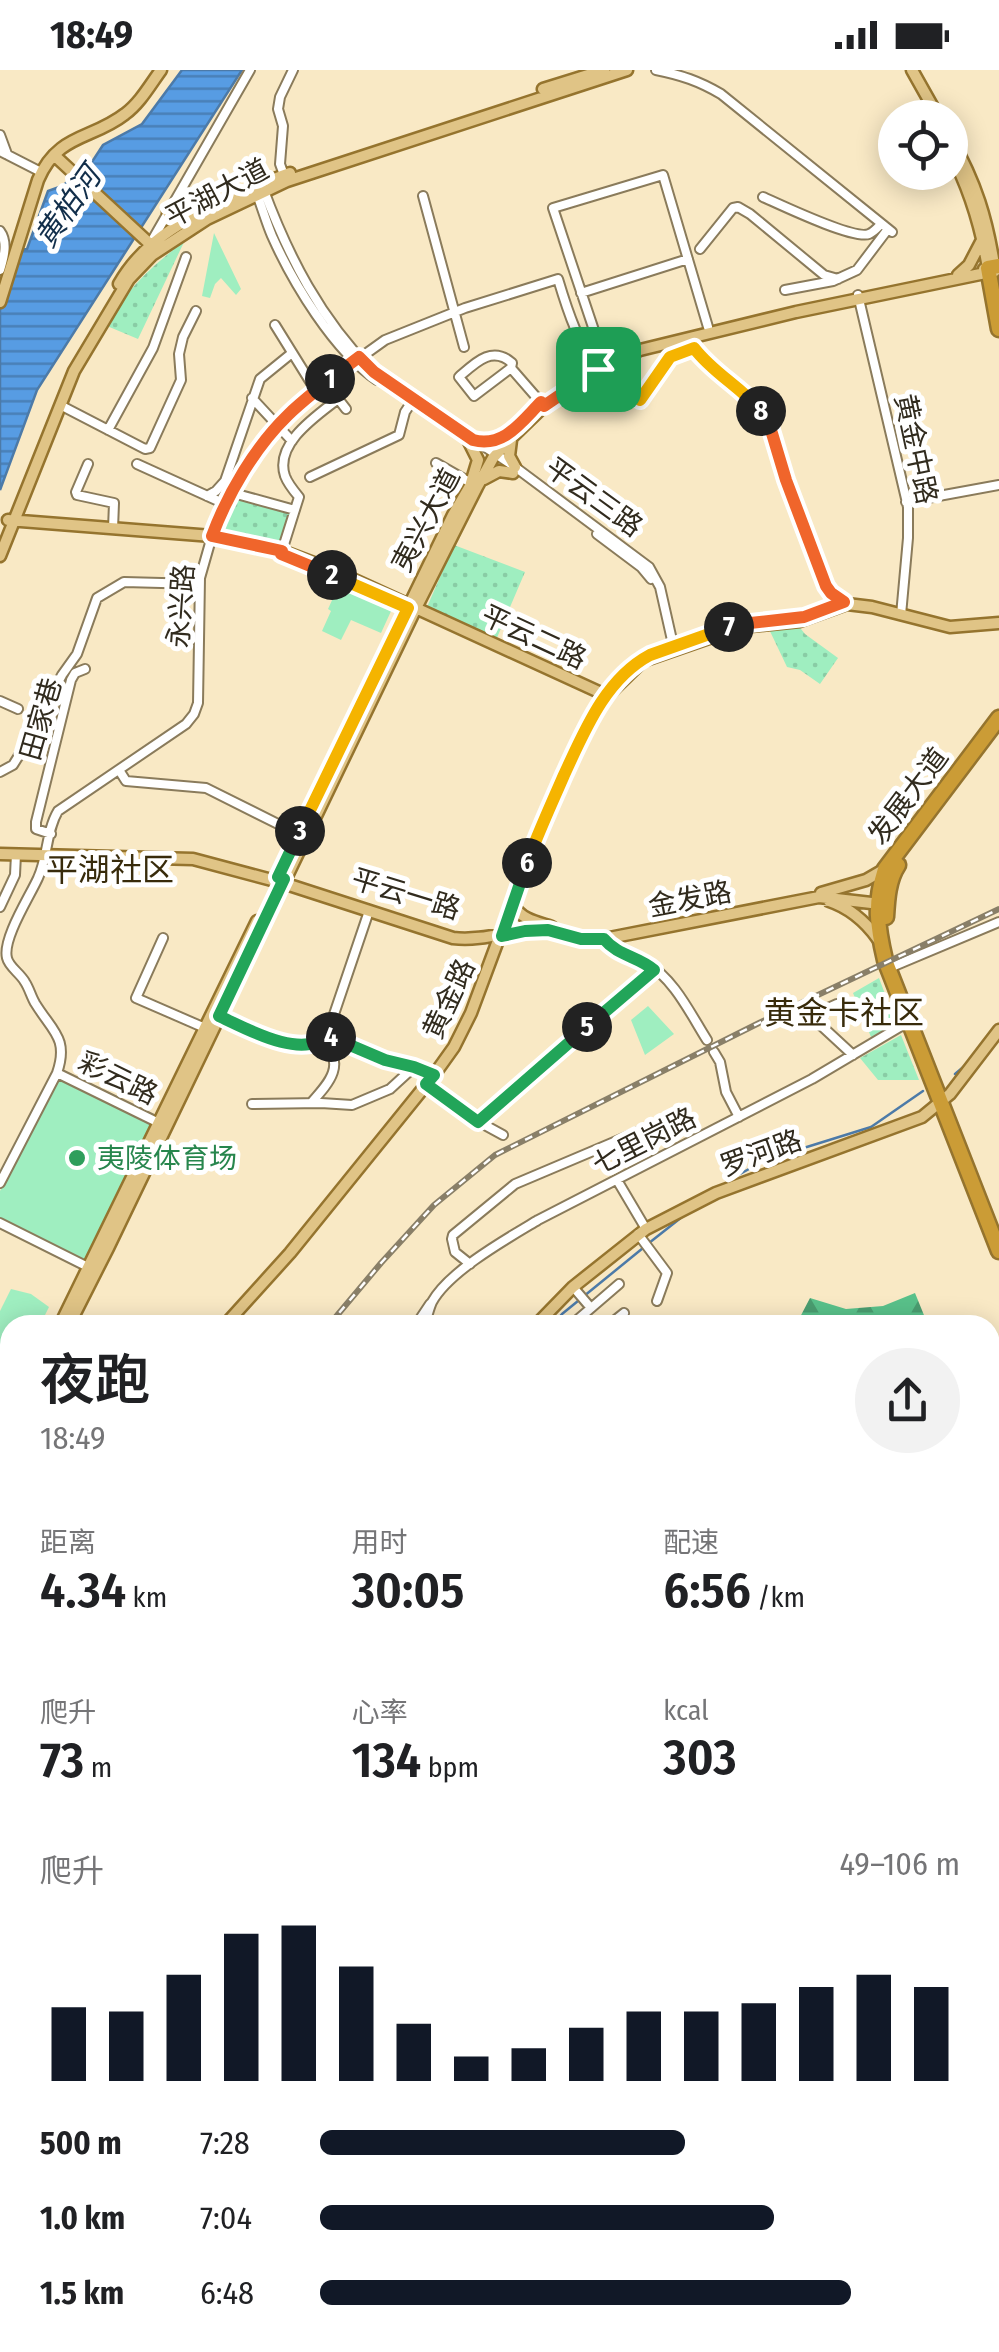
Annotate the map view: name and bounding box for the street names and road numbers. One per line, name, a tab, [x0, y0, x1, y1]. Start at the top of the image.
street label: 平湖大道	[160, 152, 274, 234]
street label: 黄金中路	[888, 391, 944, 507]
street label: 平云三路	[539, 451, 649, 543]
street label: 夷兴大道	[385, 463, 467, 577]
street label: 永兴路	[162, 563, 200, 649]
street label: 平云二路	[476, 598, 592, 676]
street label: 田家巷	[14, 674, 68, 764]
street label: 发展大道	[861, 741, 955, 851]
street label: 平云一路	[348, 862, 464, 926]
street label: 金发路	[646, 875, 734, 923]
street label: 黄金路	[416, 954, 482, 1044]
street label: 彩云路	[73, 1045, 163, 1111]
street label: 七里岗路	[587, 1101, 701, 1181]
street label: 罗河路	[716, 1123, 806, 1183]

